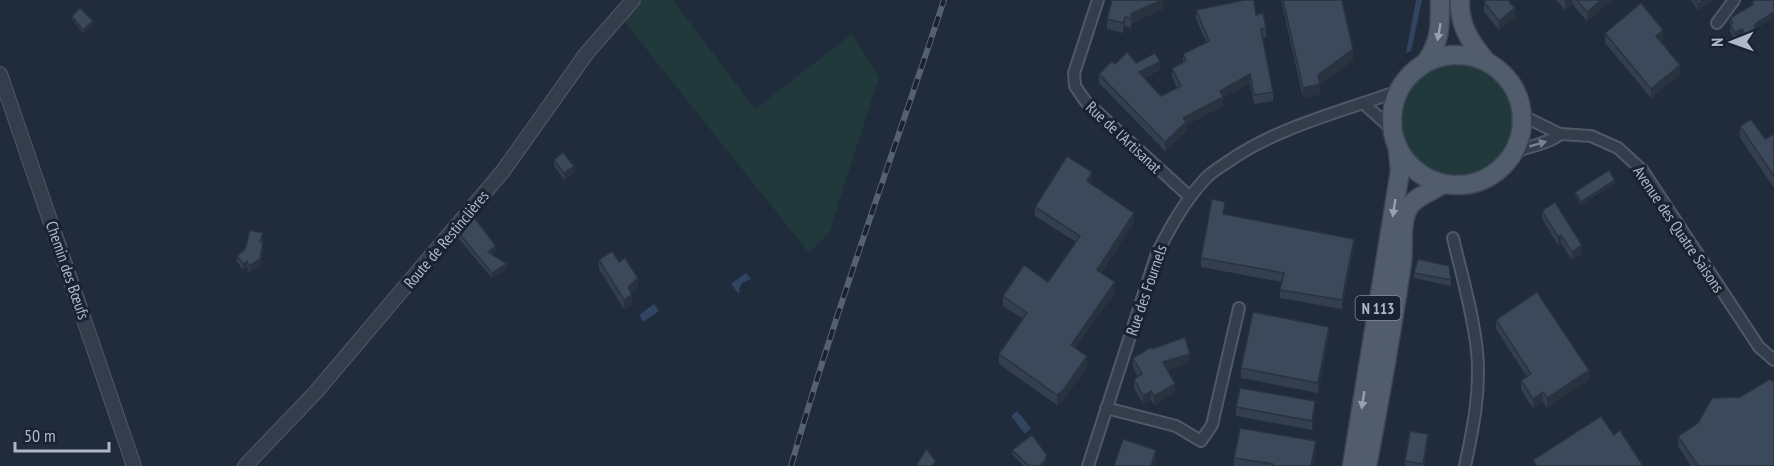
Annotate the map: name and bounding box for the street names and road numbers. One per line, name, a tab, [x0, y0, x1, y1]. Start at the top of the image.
street label: Rue de l'Artisanat	[1082, 97, 1167, 178]
street label: Avenue des Quatre Saisons	[1629, 162, 1729, 296]
street label: Route de Restinclières	[399, 186, 493, 292]
street label: Chemin des Bœufs	[42, 218, 94, 322]
street label: Rue des Fournels	[1121, 242, 1171, 338]
road number: N 113	[1356, 296, 1400, 320]

